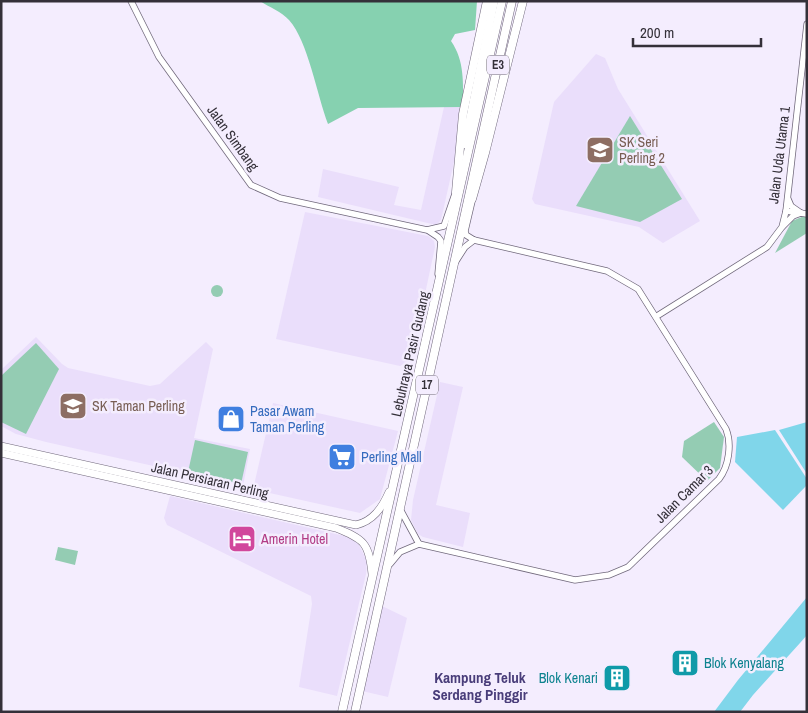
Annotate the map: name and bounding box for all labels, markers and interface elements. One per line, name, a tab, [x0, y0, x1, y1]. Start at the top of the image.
scale bar	[633, 15, 760, 47]
text: 200 m	[640, 22, 674, 43]
road number: E3	[487, 56, 509, 74]
street label: Jalan Simbang	[203, 102, 263, 175]
street label: Jalan Uda Utama 1	[764, 105, 794, 205]
place label: SK Seri Perling 2	[619, 133, 665, 167]
school or university icon: SK Seri Perling 2	[585, 135, 615, 165]
street label: Lebuhraya Pasir Gudang	[387, 289, 433, 419]
road number: 17	[416, 376, 438, 394]
school or university icon: SK Taman Perling	[58, 391, 88, 421]
place label: SK Taman Perling	[92, 397, 185, 415]
place label: Pasar Awam Taman Perling	[250, 402, 325, 436]
shop icon: Pasar Awam Taman Perling	[216, 404, 246, 434]
supermarket icon: Perling Mall	[327, 442, 357, 472]
place label: Perling Mall	[361, 448, 422, 466]
street label: Jalan Persiaran Perling	[150, 458, 271, 502]
street label: Jalan Camar 3	[651, 461, 717, 527]
hotel icon: Amerin Hotel	[227, 524, 257, 554]
place label: Amerin Hotel	[260, 530, 328, 548]
building icon: Blok Kenyalang	[670, 648, 700, 678]
place label: Blok Kenyalang	[704, 654, 784, 672]
building icon: Blok Kenari	[602, 663, 632, 693]
district label: Kampung Teluk Serdang Pinggir	[432, 667, 528, 705]
place label: Blok Kenari	[539, 669, 598, 687]

